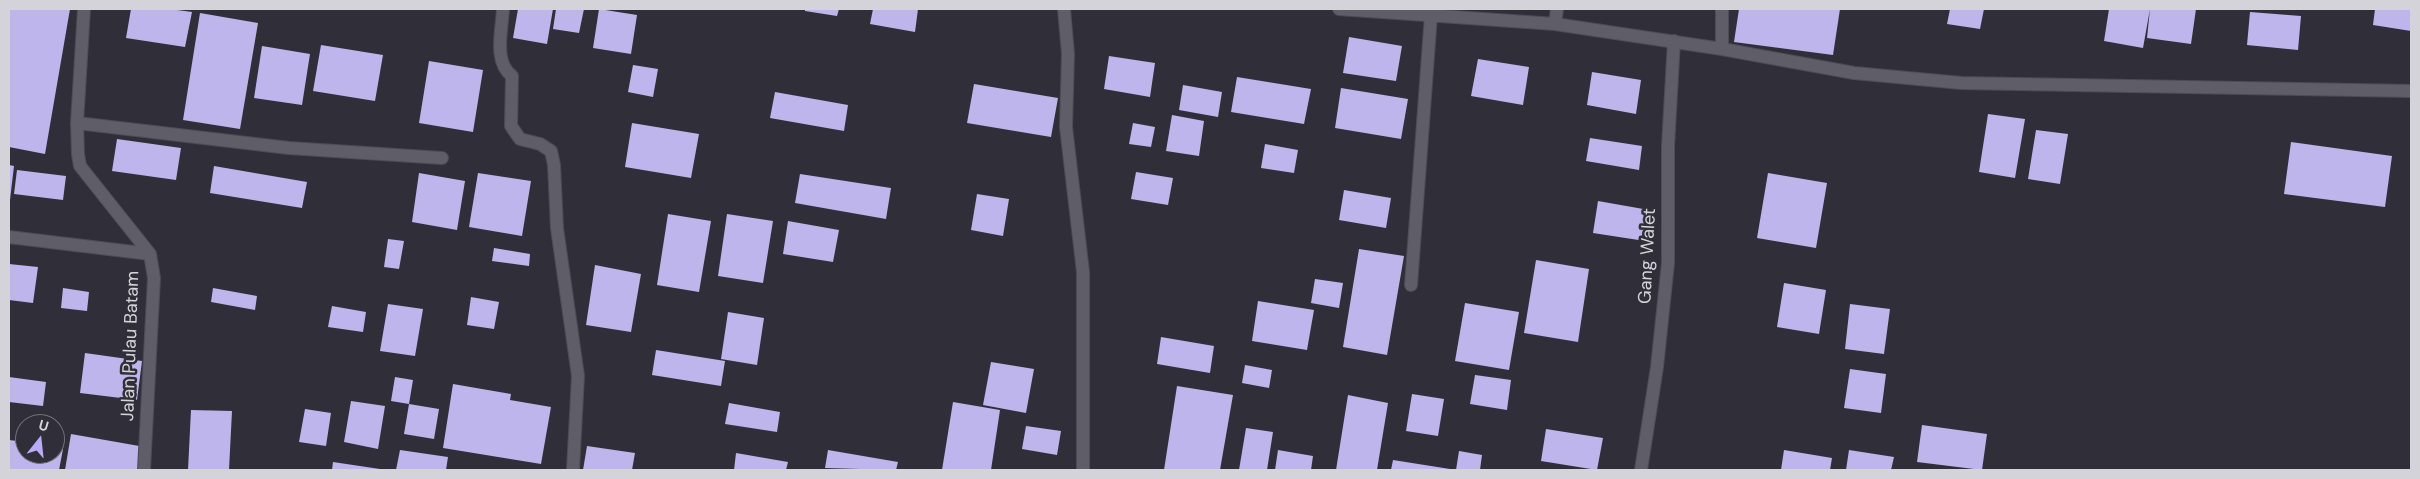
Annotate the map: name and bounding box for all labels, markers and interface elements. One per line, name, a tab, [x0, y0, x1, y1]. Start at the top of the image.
street label: Gang Walet	[1635, 208, 1661, 304]
street label: Jalan Pulau Batam	[118, 270, 144, 422]
north arrow	[15, 414, 65, 464]
text: U	[37, 416, 51, 436]

